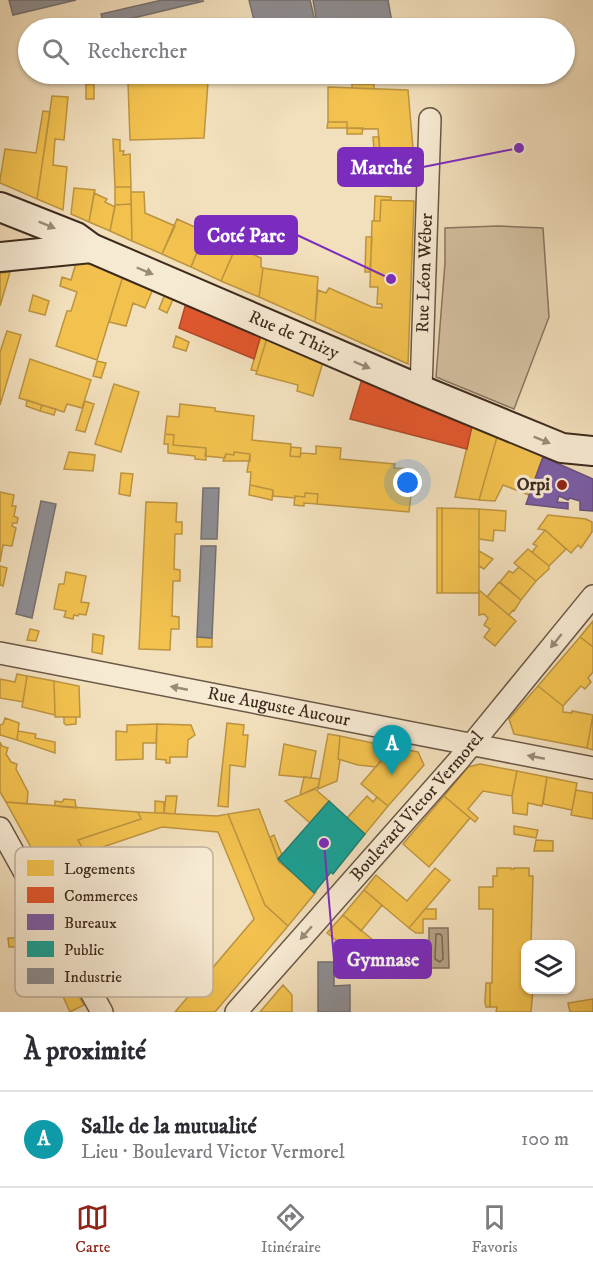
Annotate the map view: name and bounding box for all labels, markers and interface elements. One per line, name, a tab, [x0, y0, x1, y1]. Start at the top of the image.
search box	[18, 18, 575, 84]
icon: search	[39, 35, 72, 68]
text: Rechercher	[87, 38, 187, 65]
callout: Marché	[338, 148, 423, 186]
text: Marché	[350, 156, 412, 181]
street label: Rue Léon Wéber	[412, 212, 438, 333]
callout: Coté Parc	[195, 216, 297, 254]
one-way arrow	[38, 220, 56, 230]
text: Coté Parc	[207, 224, 285, 249]
one-way arrow	[136, 266, 154, 276]
street label: Rue de Thizy	[245, 306, 343, 365]
one-way arrow	[354, 360, 371, 369]
one-way arrow	[533, 436, 551, 445]
your location	[393, 468, 422, 497]
place label: Orpi	[517, 474, 550, 496]
marker: Orpi	[555, 478, 569, 492]
one-way arrow	[549, 633, 562, 649]
street label: Rue Auguste Aucour	[206, 682, 352, 732]
one-way arrow	[170, 683, 189, 692]
pin: A	[372, 726, 412, 775]
street label: Boulevard Victor Vermorel	[346, 727, 489, 886]
one-way arrow	[526, 752, 545, 761]
legend	[15, 847, 213, 997]
text: Logements	[64, 859, 135, 879]
text: Commerces	[64, 886, 138, 906]
text: Bureaux	[64, 913, 117, 933]
one-way arrow	[300, 925, 313, 940]
text: Public	[64, 940, 104, 960]
callout: Gymnase	[334, 940, 431, 978]
map controls	[521, 940, 575, 994]
button: layers	[521, 940, 575, 994]
text: Gymnase	[347, 948, 420, 973]
text: Industrie	[64, 967, 122, 987]
text: À proximité	[24, 1035, 146, 1068]
text: Salle de la mutualité	[81, 1113, 257, 1140]
text: A	[37, 1127, 50, 1152]
text: 100 m	[521, 1127, 569, 1152]
text: Lieu · Boulevard Victor Vermorel	[81, 1140, 345, 1165]
tab: Carte	[75, 1201, 110, 1257]
tab: Itinéraire	[261, 1201, 321, 1257]
tab: Favoris	[472, 1201, 518, 1257]

